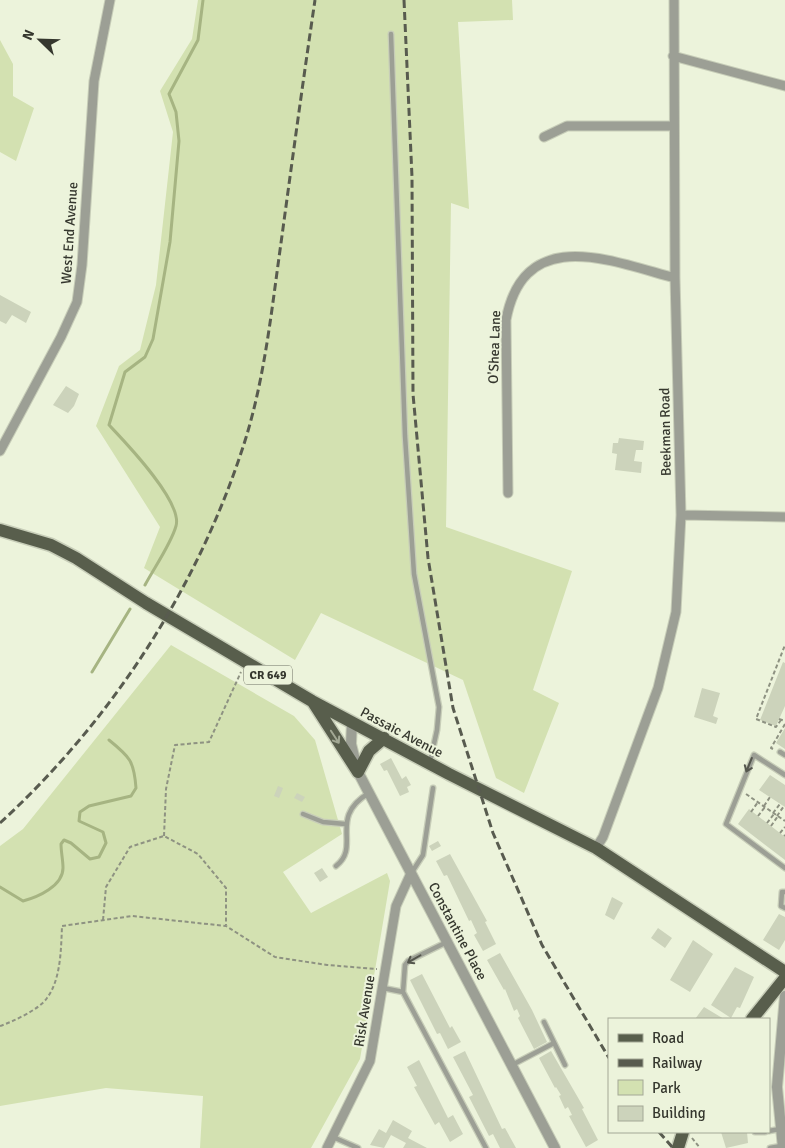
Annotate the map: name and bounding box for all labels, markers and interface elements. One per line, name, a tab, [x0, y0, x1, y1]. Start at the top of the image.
north arrow	[15, 15, 65, 65]
text: N	[19, 27, 38, 43]
street label: West End Avenue	[57, 181, 82, 285]
street label: O'Shea Lane	[485, 310, 504, 384]
street label: Beekman Road	[656, 388, 675, 476]
road number: CR 649	[244, 666, 292, 684]
street label: Passaic Avenue	[357, 703, 446, 761]
one-way arrow	[330, 729, 340, 743]
one-way arrow	[744, 758, 753, 773]
street label: Constantine Place	[425, 879, 490, 983]
one-way arrow	[407, 954, 422, 964]
street label: Risk Avenue	[350, 974, 379, 1048]
legend	[608, 1018, 770, 1133]
text: Road	[652, 1029, 684, 1047]
text: Railway	[652, 1054, 702, 1072]
text: Park	[652, 1079, 681, 1097]
text: Building	[652, 1104, 706, 1122]

